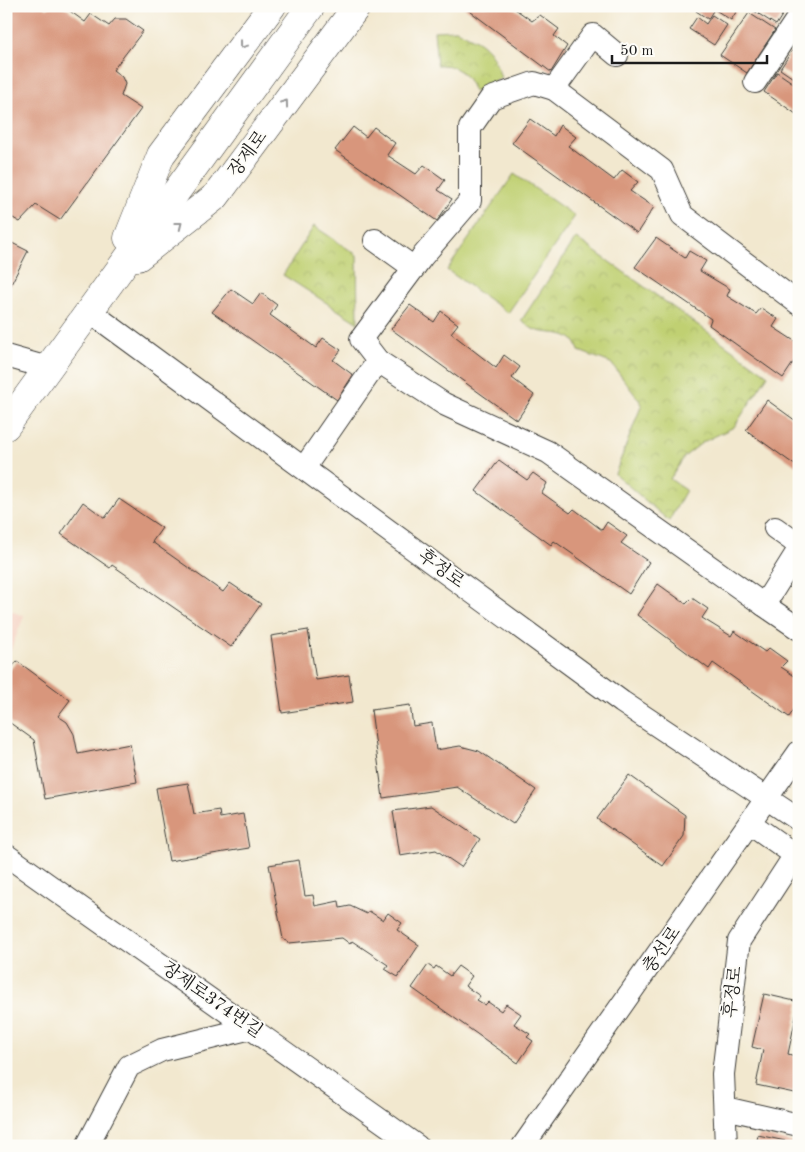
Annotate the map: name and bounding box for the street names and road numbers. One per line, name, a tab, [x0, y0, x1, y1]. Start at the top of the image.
street label: 장제로	[225, 127, 271, 180]
street label: 후정로	[415, 545, 469, 592]
street label: 충선로	[638, 922, 684, 977]
street label: 장제로374번길	[158, 958, 266, 1041]
street label: 후정로	[719, 965, 745, 1019]

